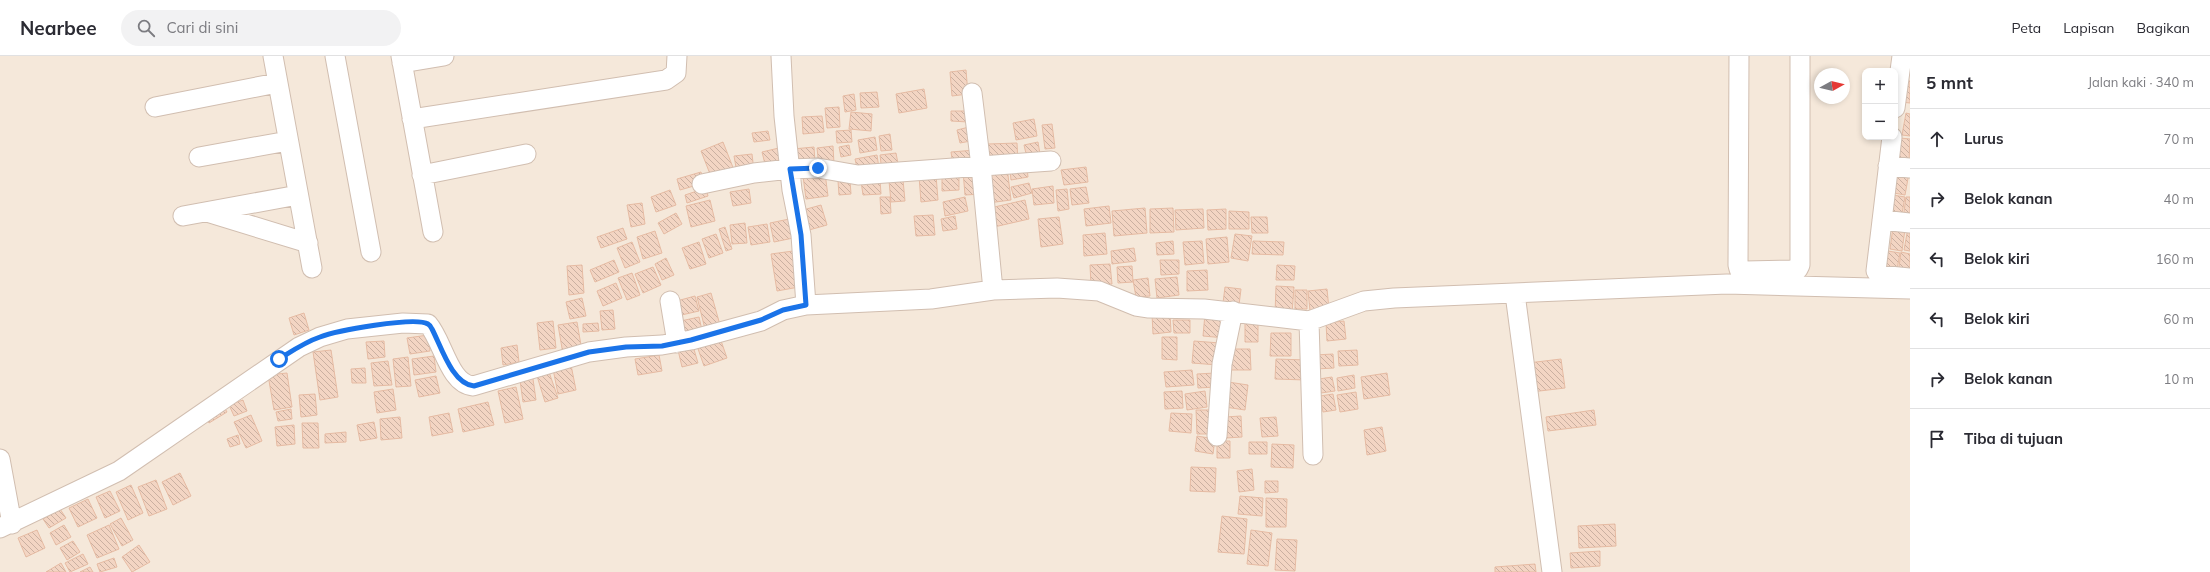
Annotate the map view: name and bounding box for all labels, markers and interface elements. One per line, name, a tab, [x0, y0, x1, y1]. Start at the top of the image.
search box	[121, 10, 401, 46]
text: Nearbee	[20, 16, 97, 40]
icon: search	[135, 17, 157, 39]
text: Cari di sini	[167, 18, 238, 37]
text: Peta	[2012, 19, 2041, 37]
text: Lapisan	[2063, 19, 2115, 37]
text: Bagikan	[2137, 19, 2190, 37]
north arrow	[1814, 68, 1850, 104]
map controls	[1862, 68, 1898, 140]
button: +	[1862, 68, 1898, 104]
text: 5 mnt	[1926, 72, 1973, 93]
text: Jalan kaki · 340 m	[2088, 74, 2194, 90]
button: −	[1862, 104, 1898, 140]
icon: ahead	[1926, 128, 1948, 150]
text: Lurus	[1964, 129, 2004, 148]
text: 70 m	[2164, 131, 2194, 147]
route end	[809, 159, 827, 177]
icon: right	[1926, 188, 1948, 210]
text: Belok kanan	[1964, 189, 2053, 208]
text: 40 m	[2164, 191, 2194, 207]
icon: left	[1926, 248, 1948, 270]
text: Belok kiri	[1964, 249, 2030, 268]
text: 160 m	[2156, 251, 2194, 267]
icon: left	[1926, 308, 1948, 330]
text: Belok kiri	[1964, 309, 2030, 328]
text: 60 m	[2164, 311, 2194, 327]
route start	[270, 350, 288, 368]
icon: right	[1926, 368, 1948, 390]
text: Belok kanan	[1964, 369, 2053, 388]
text: 10 m	[2164, 371, 2194, 387]
icon: arrive	[1926, 428, 1948, 450]
text: Tiba di tujuan	[1964, 429, 2063, 448]

